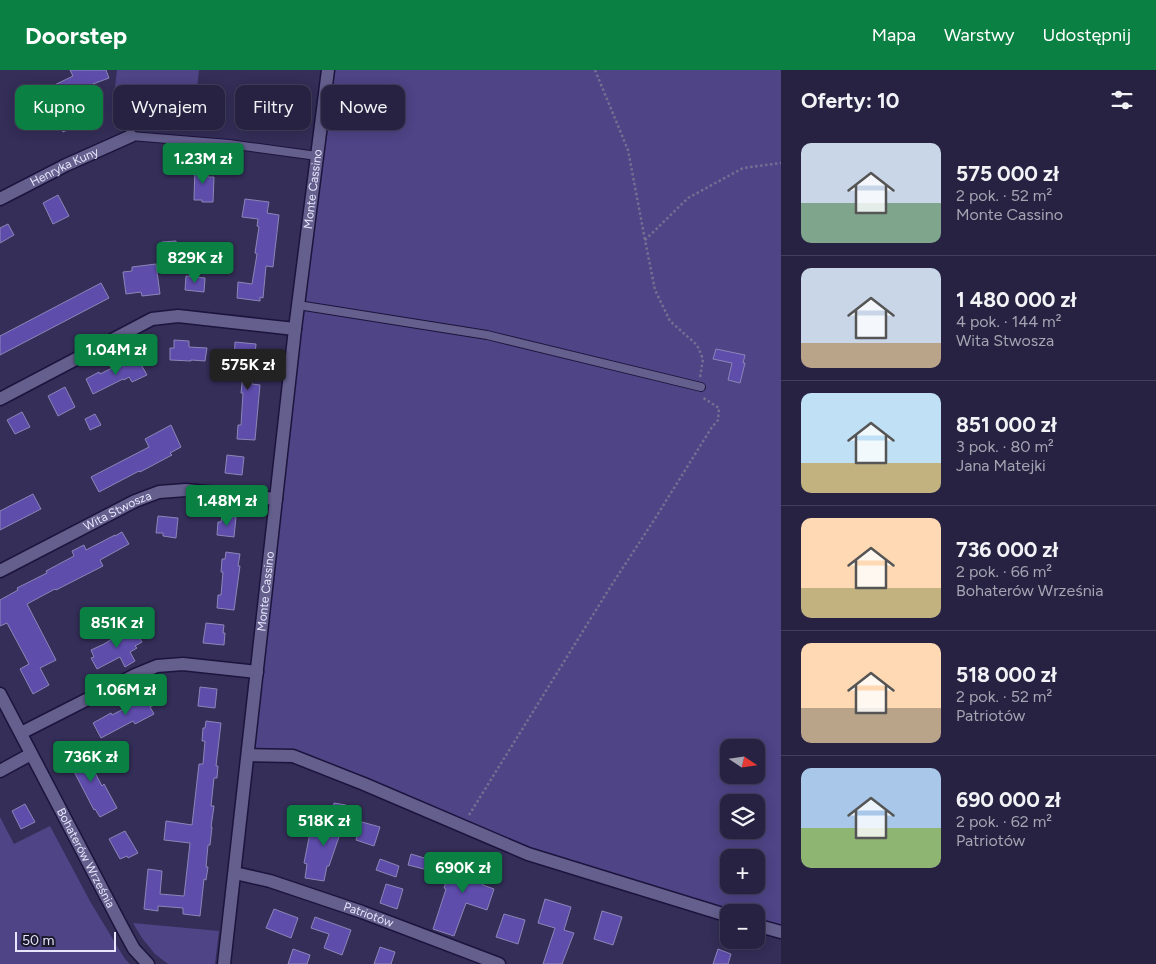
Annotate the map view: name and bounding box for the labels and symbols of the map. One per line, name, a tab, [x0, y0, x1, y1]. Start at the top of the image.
pin: 1.23M zł	[151, 142, 255, 185]
street label: Henryka Kuny	[28, 144, 101, 189]
street label: Monte Cassino	[301, 148, 325, 230]
pin: 829K zł	[149, 242, 241, 284]
pin: 1.04M zł	[64, 334, 168, 376]
pin: 575K zł	[202, 348, 294, 391]
pin: 1.48M zł	[175, 484, 279, 527]
street label: Wita Stwosza	[81, 489, 153, 533]
street label: Monte Cassino	[254, 551, 277, 632]
pin: 851K zł	[71, 606, 163, 649]
pin: 1.06M zł	[74, 674, 178, 716]
north arrow	[720, 739, 765, 784]
pin: 736K zł	[45, 740, 137, 783]
pin: 518K zł	[278, 804, 370, 847]
street label: Bohaterów Września	[54, 806, 118, 910]
pin: 690K zł	[417, 852, 509, 894]
street label: Patriotów	[342, 899, 396, 930]
scale bar	[15, 929, 116, 952]

